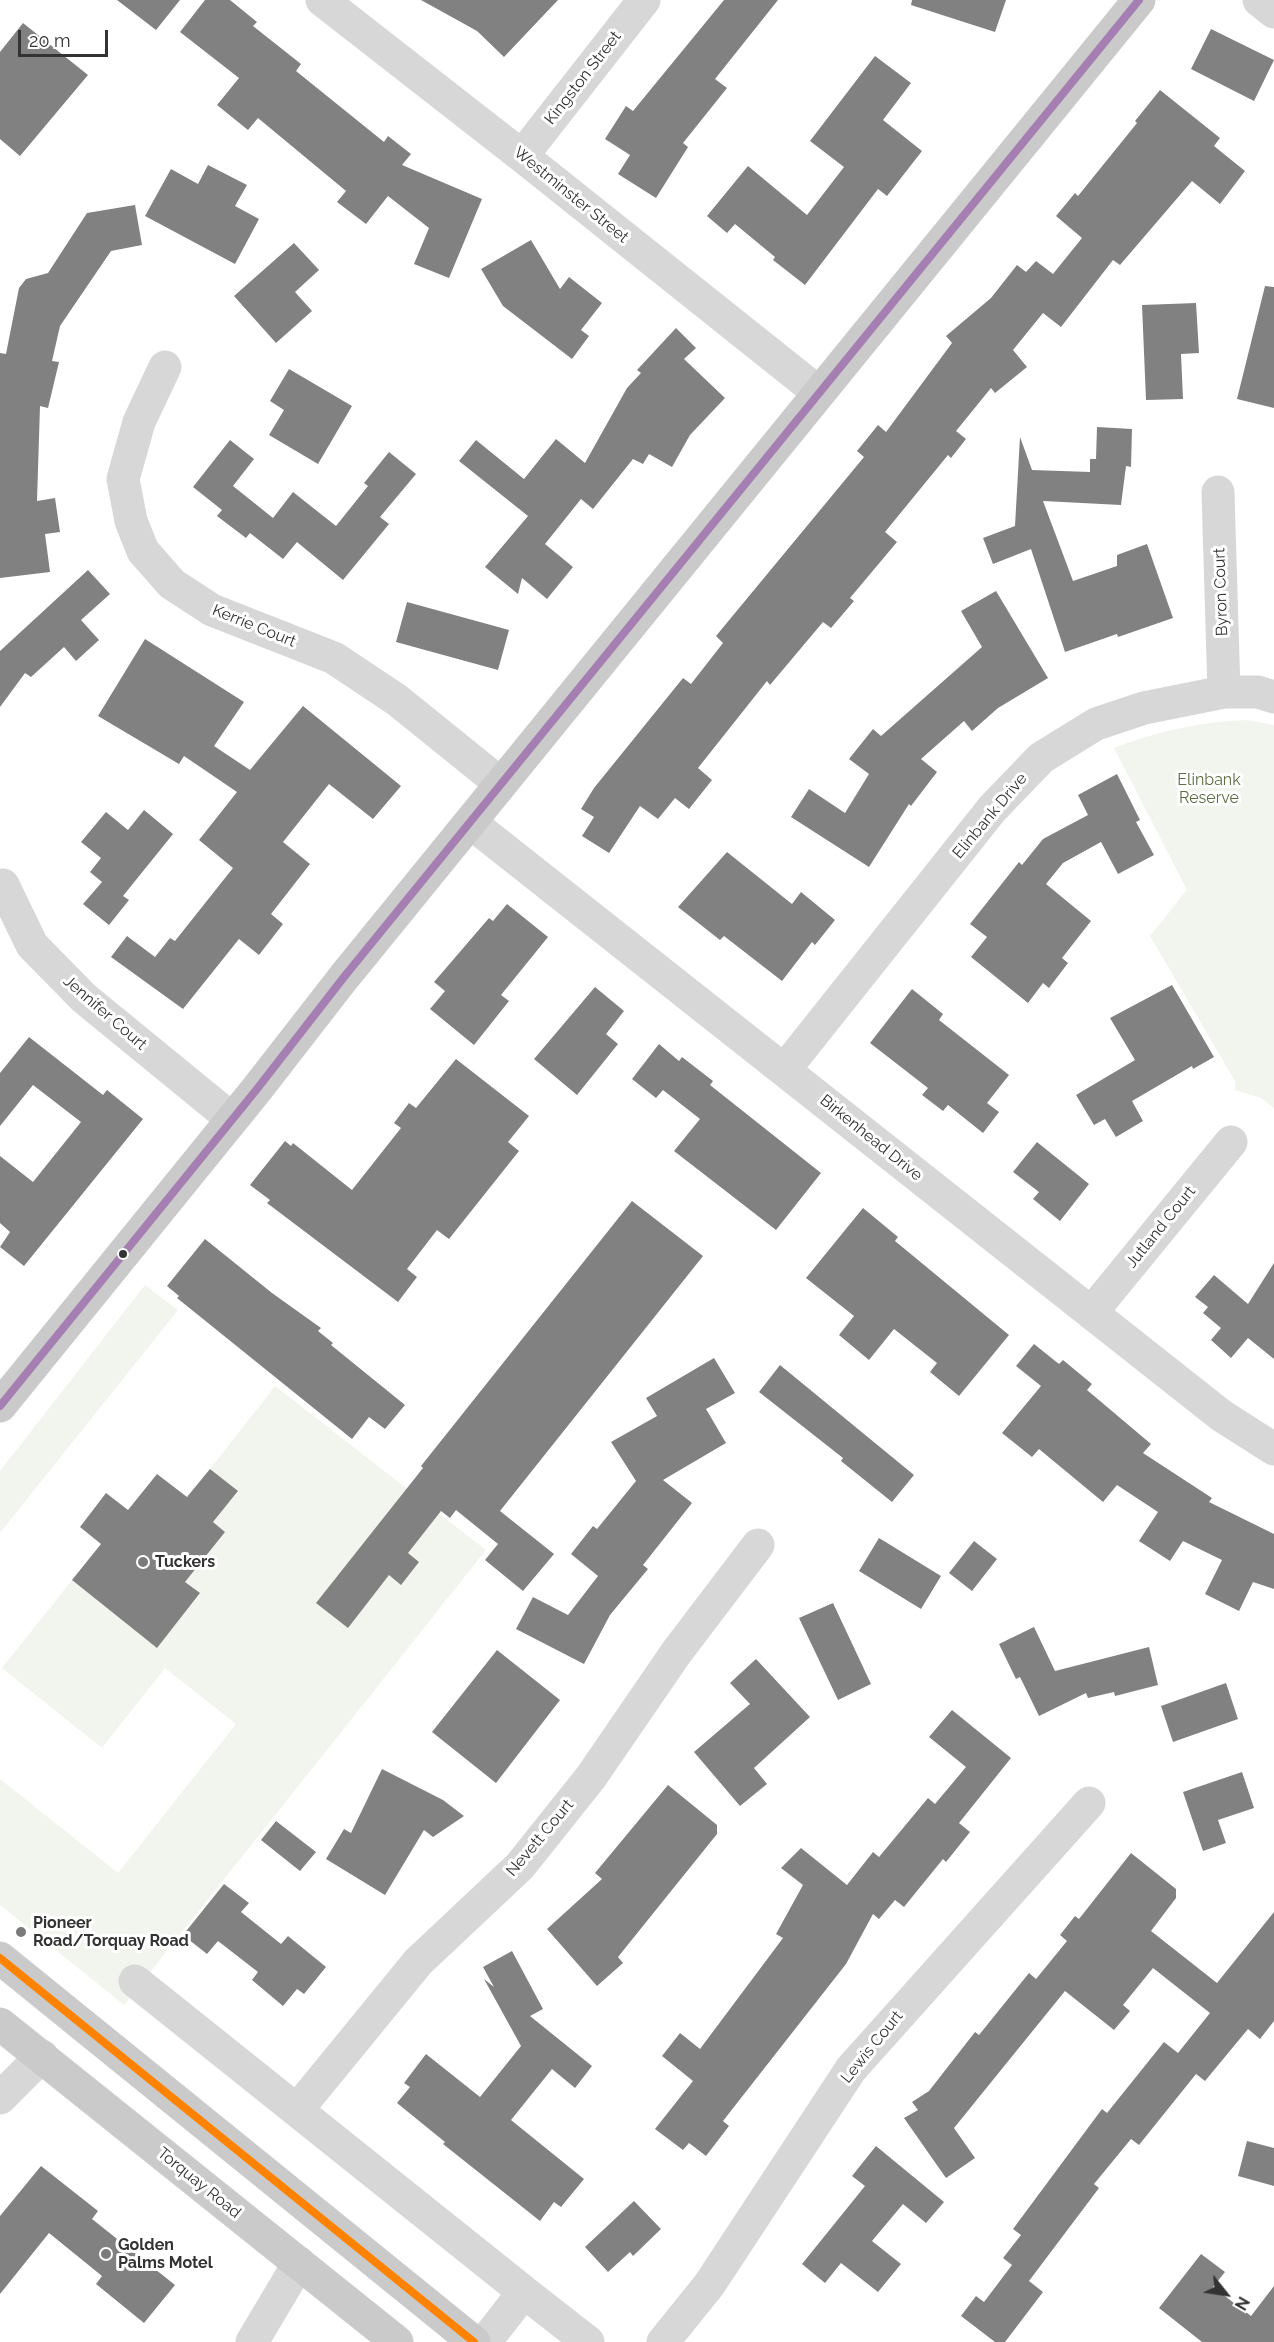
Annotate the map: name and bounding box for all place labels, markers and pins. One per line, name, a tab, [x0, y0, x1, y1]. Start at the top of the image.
unlabelled marker	[117, 1248, 129, 1260]
place label: Tuckers	[155, 1552, 215, 1572]
marker: Tuckers	[136, 1555, 150, 1569]
place label: Pioneer Road/Torquay Road	[33, 1913, 189, 1951]
marker: Pioneer Road/Torquay Road	[14, 1925, 28, 1939]
place label: Golden Palms Motel	[118, 2235, 213, 2273]
marker: Golden Palms Motel	[99, 2247, 113, 2261]

